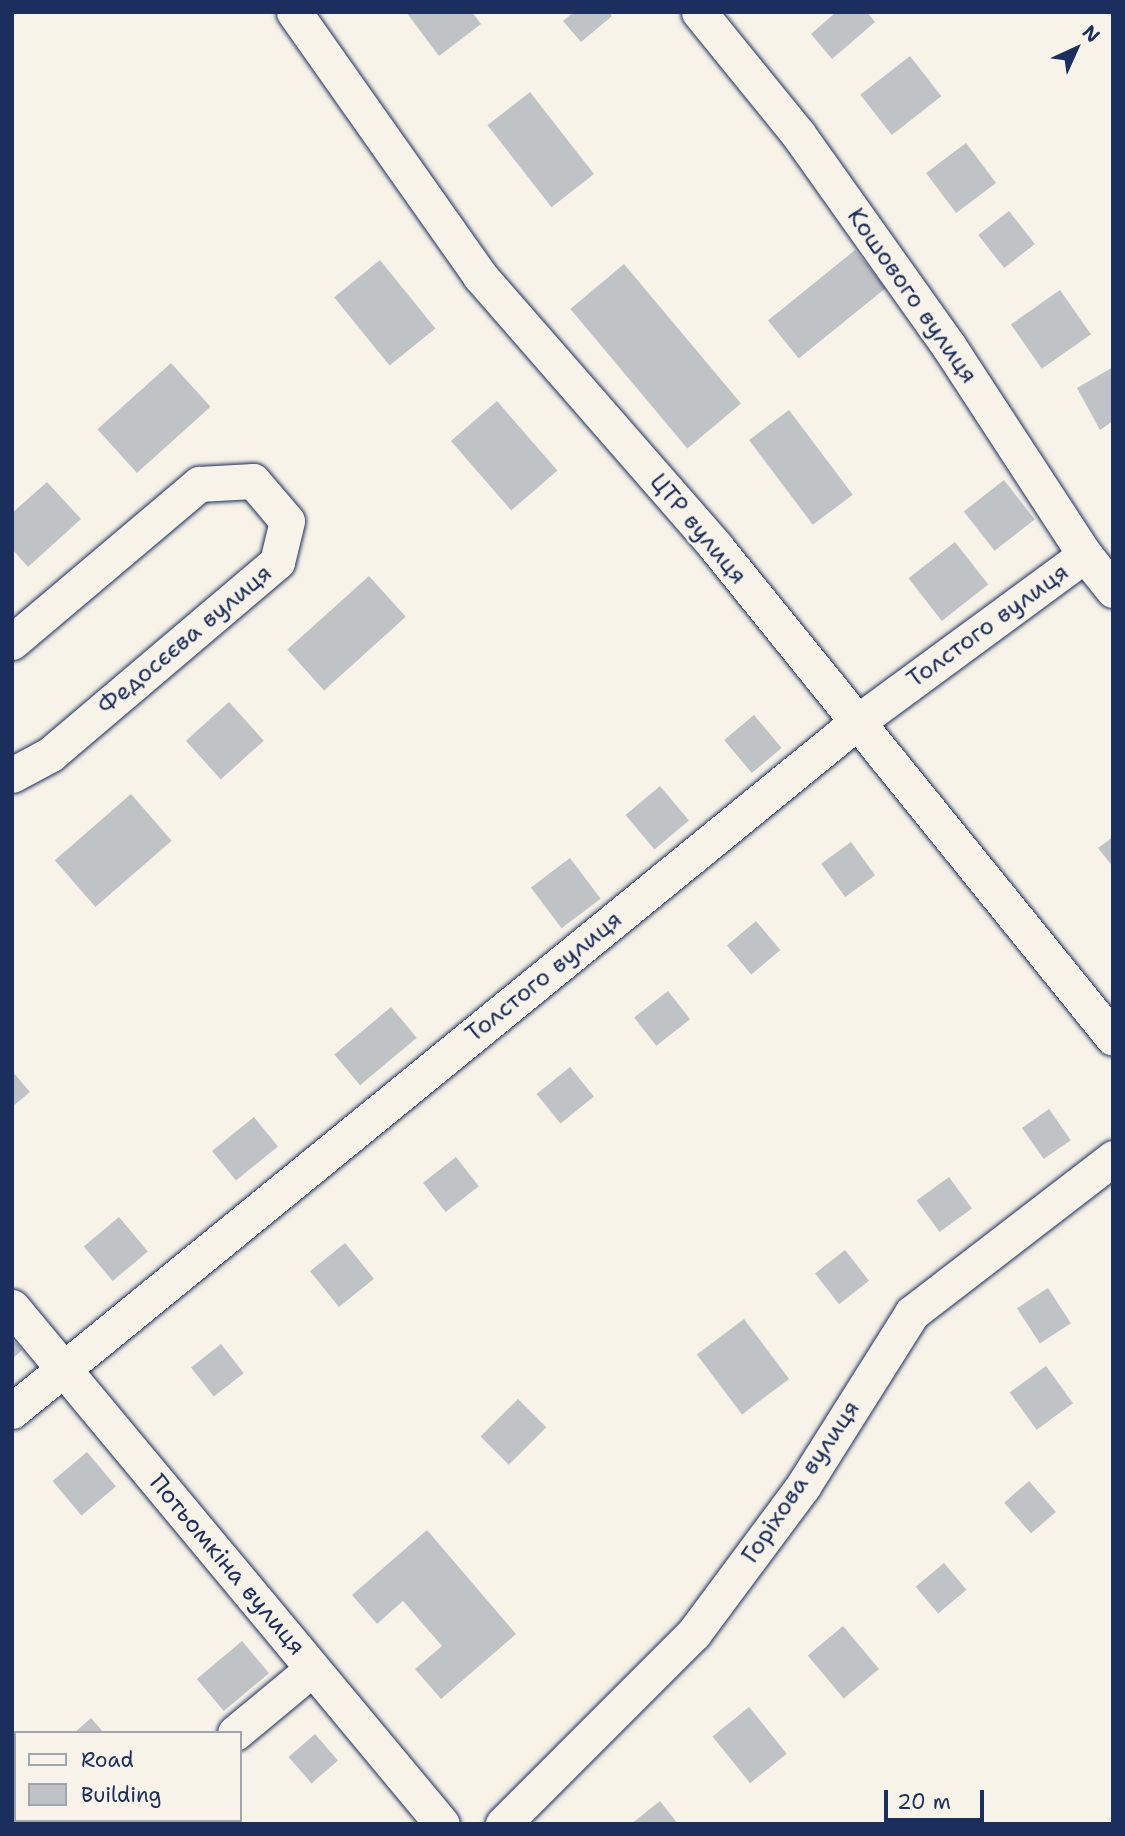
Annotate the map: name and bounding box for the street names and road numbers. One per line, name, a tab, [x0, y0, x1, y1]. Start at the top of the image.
street label: Кошового вулиця	[841, 203, 983, 389]
street label: ЦТР вулиця	[643, 468, 753, 590]
street label: Толстого вулиця	[902, 558, 1074, 694]
street label: Федосєєва вулиця	[92, 559, 278, 721]
street label: Толстого вулиця	[460, 905, 628, 1049]
street label: Горіхова вулиця	[736, 1395, 866, 1569]
street label: Потьомкіна вулиця	[143, 1469, 311, 1661]

